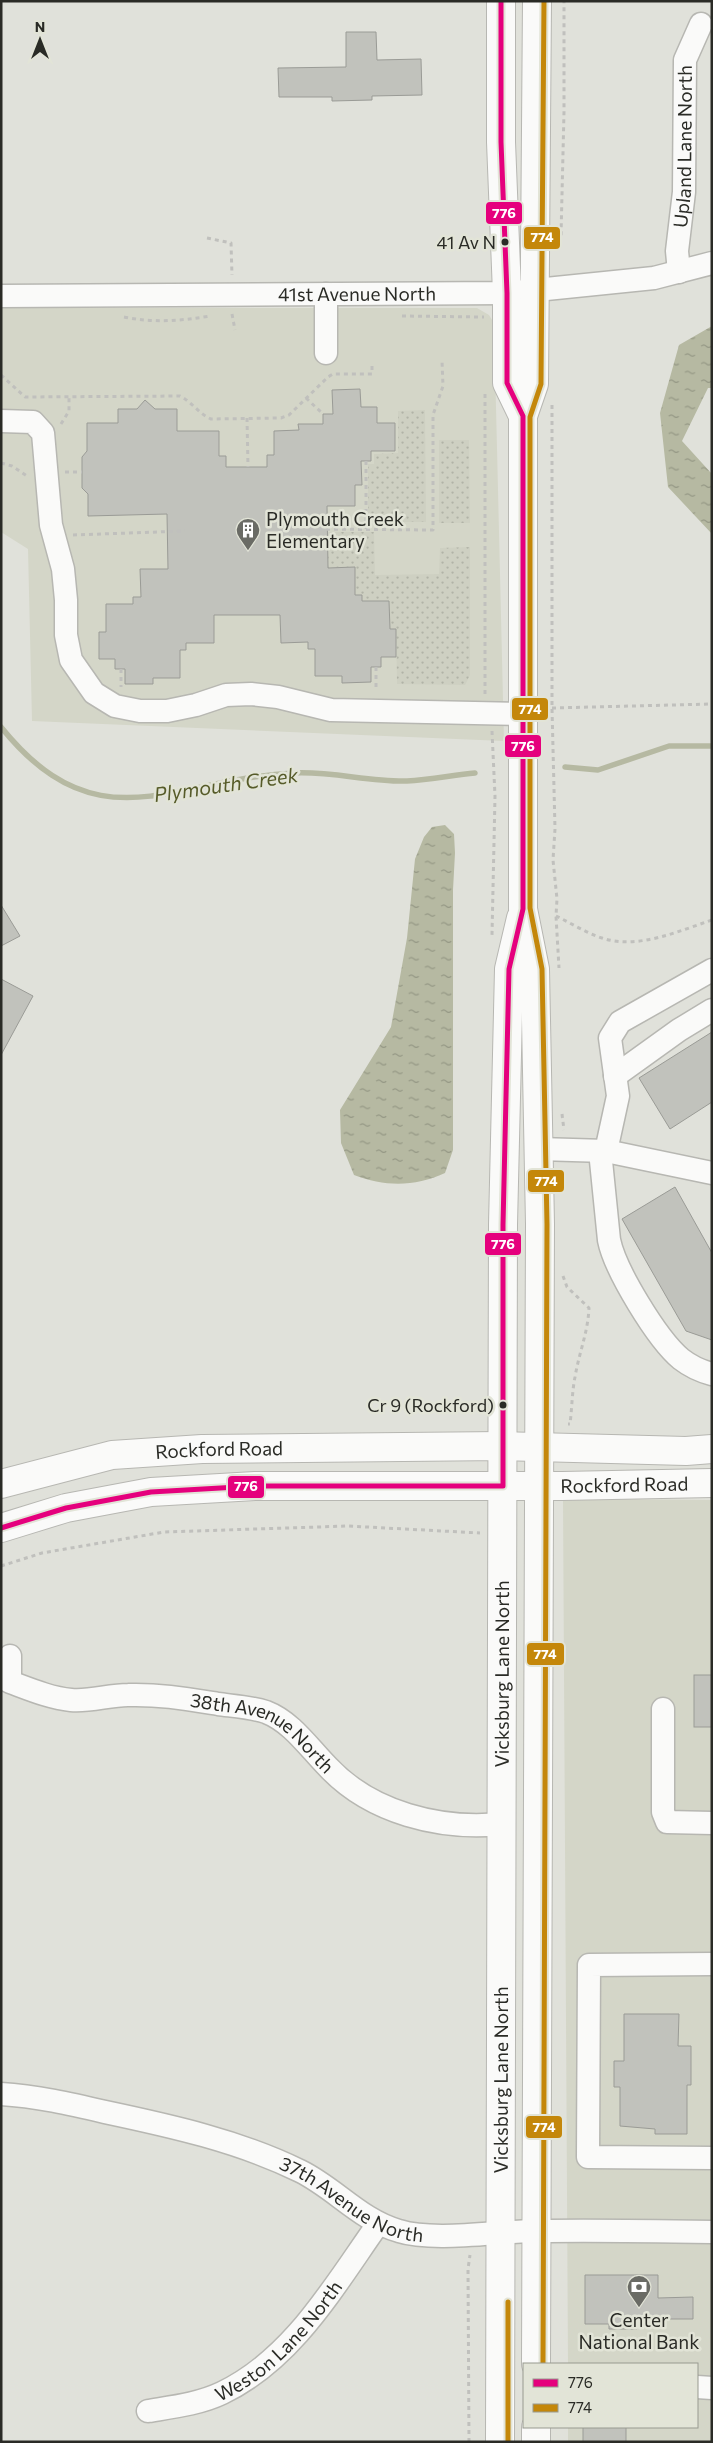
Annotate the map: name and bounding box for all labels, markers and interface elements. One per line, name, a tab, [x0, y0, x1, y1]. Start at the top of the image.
north arrow	[15, 15, 65, 65]
text: N	[35, 18, 45, 35]
street label: Upland Lane North	[668, 65, 696, 229]
line badge: 776	[485, 201, 523, 225]
text: 776	[492, 204, 516, 221]
line badge: 774	[523, 226, 561, 250]
text: 774	[530, 228, 554, 245]
place label: 41 Av N	[437, 231, 496, 253]
marker: 41 Av N	[500, 237, 510, 247]
street label: 41st Avenue North	[278, 281, 436, 305]
place label: Plymouth Creek Elementary	[266, 507, 404, 552]
building icon: Plymouth Creek Elementary	[235, 517, 261, 551]
line badge: 774	[511, 697, 549, 721]
text: 774	[518, 700, 542, 717]
line badge: 776	[504, 734, 542, 758]
text: 776	[511, 737, 535, 754]
water label: Plymouth Creek	[152, 762, 301, 806]
line badge: 774	[527, 1169, 565, 1193]
text: 774	[534, 1172, 558, 1189]
line badge: 776	[484, 1232, 522, 1256]
text: 776	[491, 1235, 515, 1252]
place label: Cr 9 (Rockford)	[367, 1394, 494, 1416]
marker: Cr 9 (Rockford)	[498, 1400, 508, 1410]
street label: Rockford Road	[154, 1436, 283, 1463]
street label: Rockford Road	[560, 1471, 688, 1497]
line badge: 776	[227, 1475, 265, 1499]
text: 776	[234, 1477, 258, 1494]
street label: Vicksburg Lane North	[490, 1580, 513, 1768]
line badge: 774	[526, 1642, 565, 1666]
text: 774	[533, 1645, 557, 1662]
street label: 38th Avenue North	[189, 1688, 339, 1777]
street label: Vicksburg Lane North	[489, 1986, 512, 2174]
line badge: 774	[525, 2115, 563, 2139]
text: 774	[532, 2118, 556, 2135]
street label: 37th Avenue North	[276, 2151, 425, 2246]
bank icon: Center National Bank	[626, 2274, 652, 2308]
street label: Weston Lane North	[211, 2276, 346, 2406]
place label: Center National Bank	[579, 2308, 699, 2353]
legend	[523, 2363, 698, 2428]
text: 776	[568, 2373, 593, 2391]
text: 774	[568, 2398, 592, 2416]

